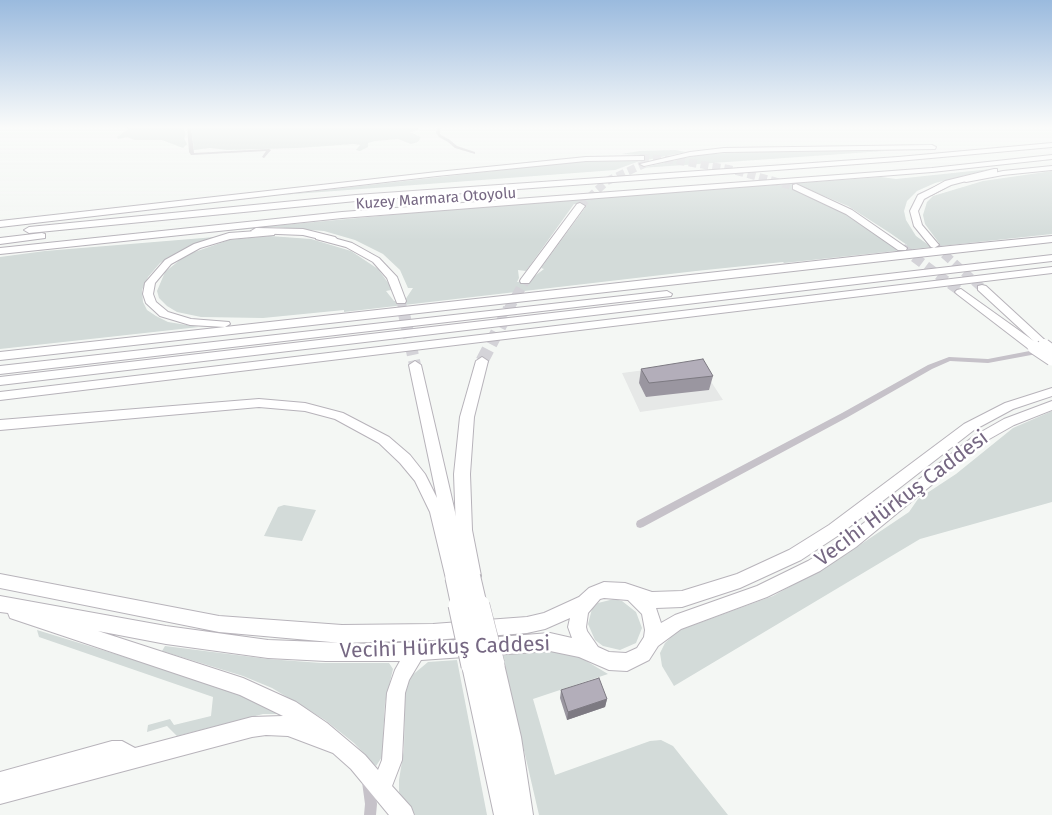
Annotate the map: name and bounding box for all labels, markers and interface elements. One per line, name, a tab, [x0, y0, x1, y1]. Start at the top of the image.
street label: Kuzey Marmara Otoyolu	[355, 184, 517, 214]
street label: Vecihi Hürkuş Caddesi	[810, 426, 994, 572]
street label: Vecihi Hürkuş Caddesi	[339, 632, 551, 664]

